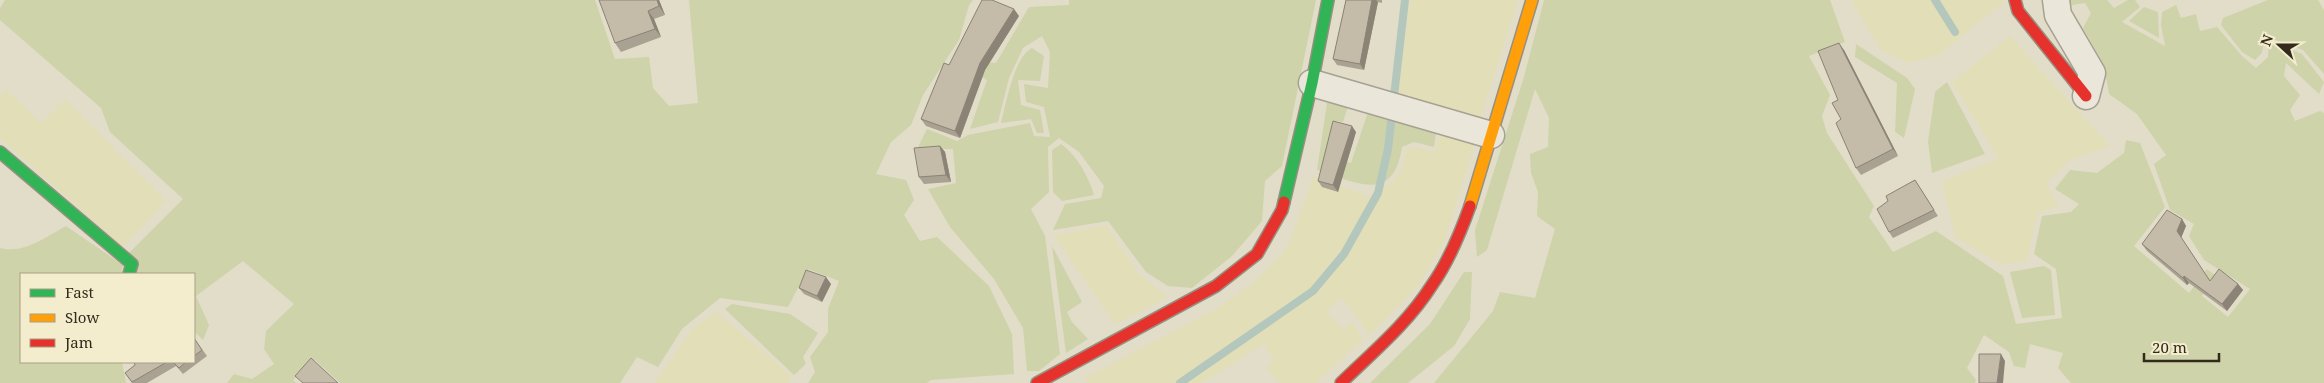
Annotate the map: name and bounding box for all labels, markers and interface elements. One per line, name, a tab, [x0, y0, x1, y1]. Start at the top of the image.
north arrow	[2254, 20, 2304, 70]
text: N	[2256, 32, 2277, 49]
legend	[20, 273, 195, 363]
text: Fast	[65, 282, 94, 302]
text: Slow	[65, 307, 99, 327]
scale bar	[2144, 330, 2219, 362]
text: Jam	[64, 332, 93, 352]
text: 20 m	[2152, 337, 2187, 357]

